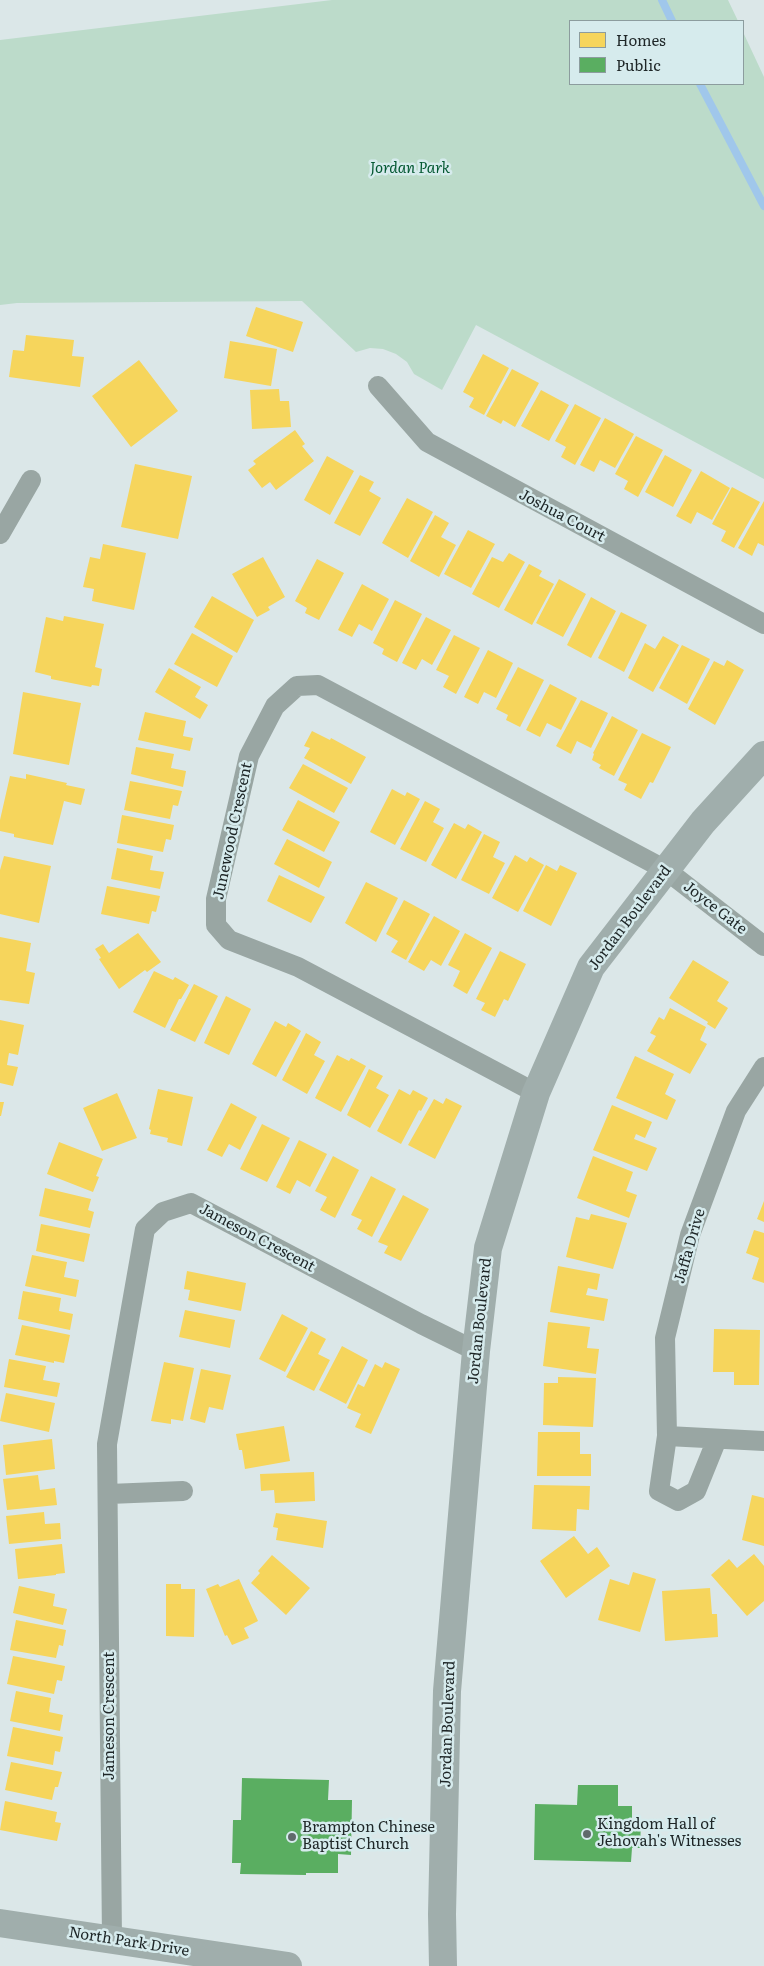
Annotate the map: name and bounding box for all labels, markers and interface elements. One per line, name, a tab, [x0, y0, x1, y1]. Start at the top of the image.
legend	[569, 20, 744, 85]
text: Homes	[616, 28, 666, 51]
text: Public	[616, 53, 661, 76]
park label: Jordan Park	[370, 160, 450, 178]
street label: Joshua Court	[516, 486, 608, 546]
street label: Junewood Crescent	[210, 761, 256, 901]
street label: Jordan Boulevard	[585, 862, 675, 974]
street label: Joyce Gate	[680, 878, 750, 938]
street label: Jameson Crescent	[196, 1200, 318, 1276]
street label: Jaffa Drive	[671, 1207, 709, 1285]
street label: Jordan Boulevard	[464, 1257, 496, 1385]
street label: Jameson Crescent	[101, 1652, 119, 1780]
street label: Jordan Boulevard	[437, 1660, 459, 1788]
place label: Kingdom Hall of Jehovah's Witnesses	[597, 1816, 741, 1851]
place label: Brampton Chinese Baptist Church	[302, 1819, 435, 1854]
marker: Kingdom Hall of Jehovah's Witnesses	[581, 1828, 593, 1840]
marker: Brampton Chinese Baptist Church	[286, 1831, 298, 1843]
street label: North Park Drive	[67, 1924, 191, 1960]

